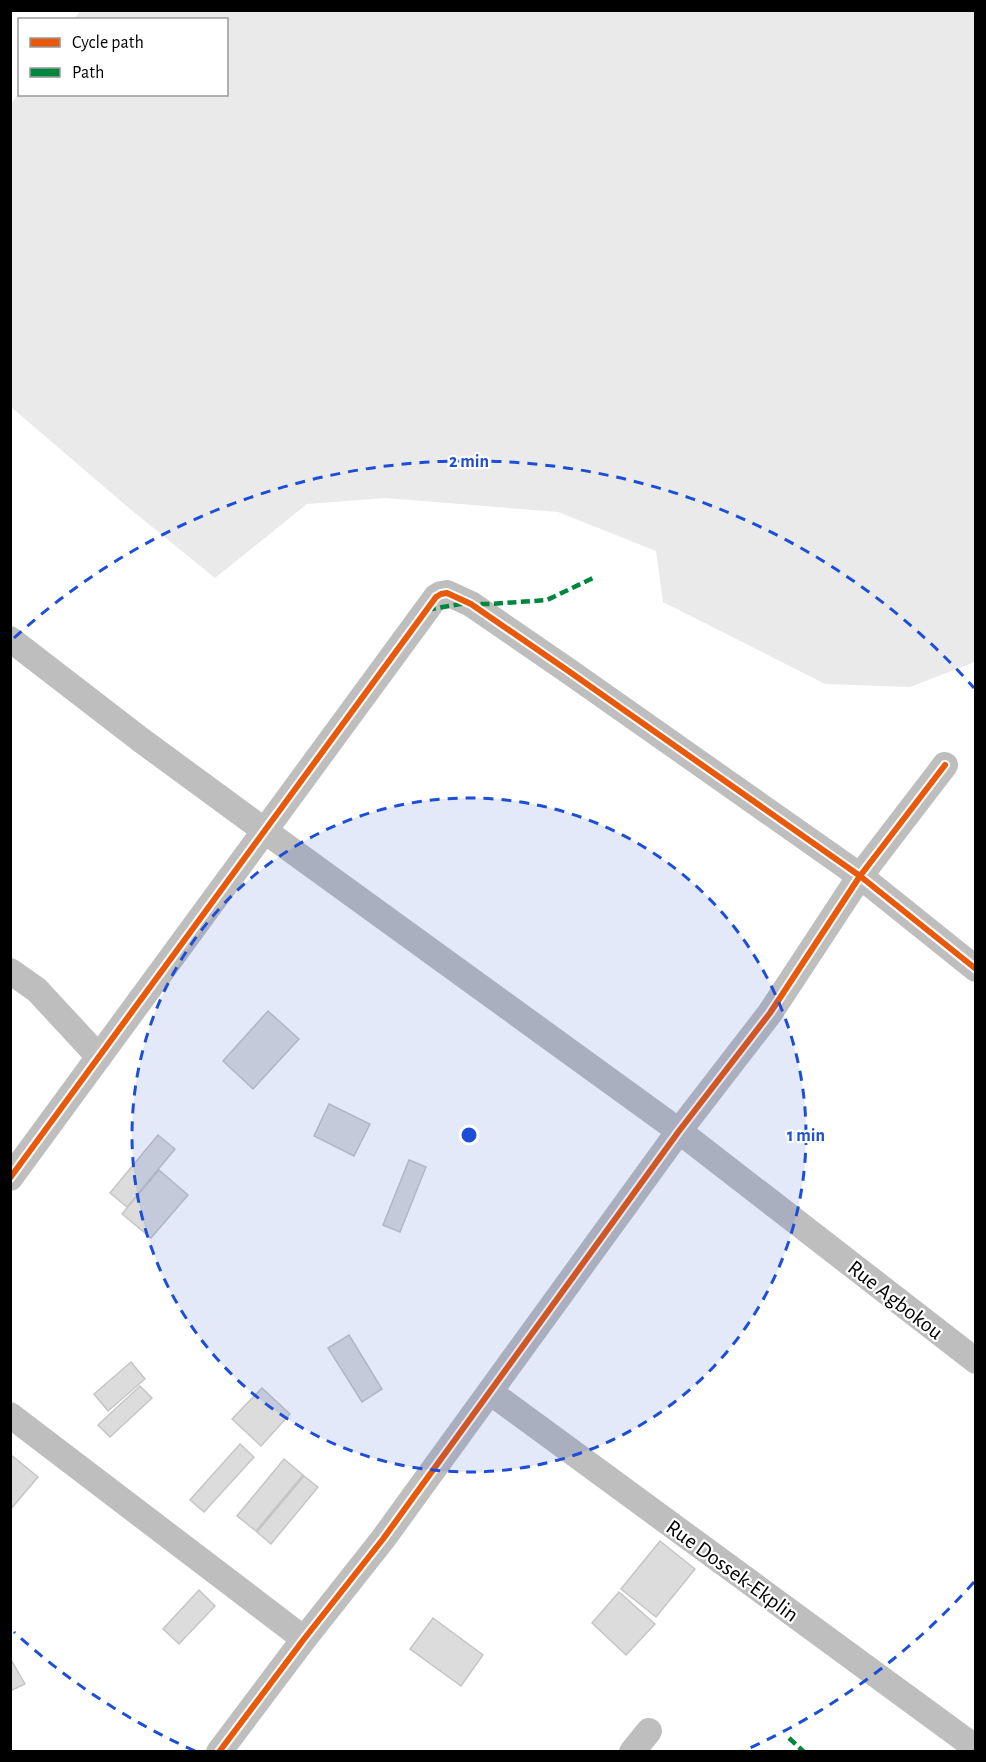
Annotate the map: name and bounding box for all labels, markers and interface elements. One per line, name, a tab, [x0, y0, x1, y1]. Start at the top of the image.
legend	[18, 18, 228, 96]
text: Cycle path	[72, 34, 144, 52]
text: Path	[72, 64, 104, 82]
text: 2 min	[449, 453, 489, 471]
centre of rings	[459, 1125, 479, 1145]
text: 1 min	[787, 1127, 825, 1145]
street label: Rue Agbokou	[844, 1256, 947, 1344]
street label: Rue Dossek-Ekplin	[662, 1516, 803, 1626]

